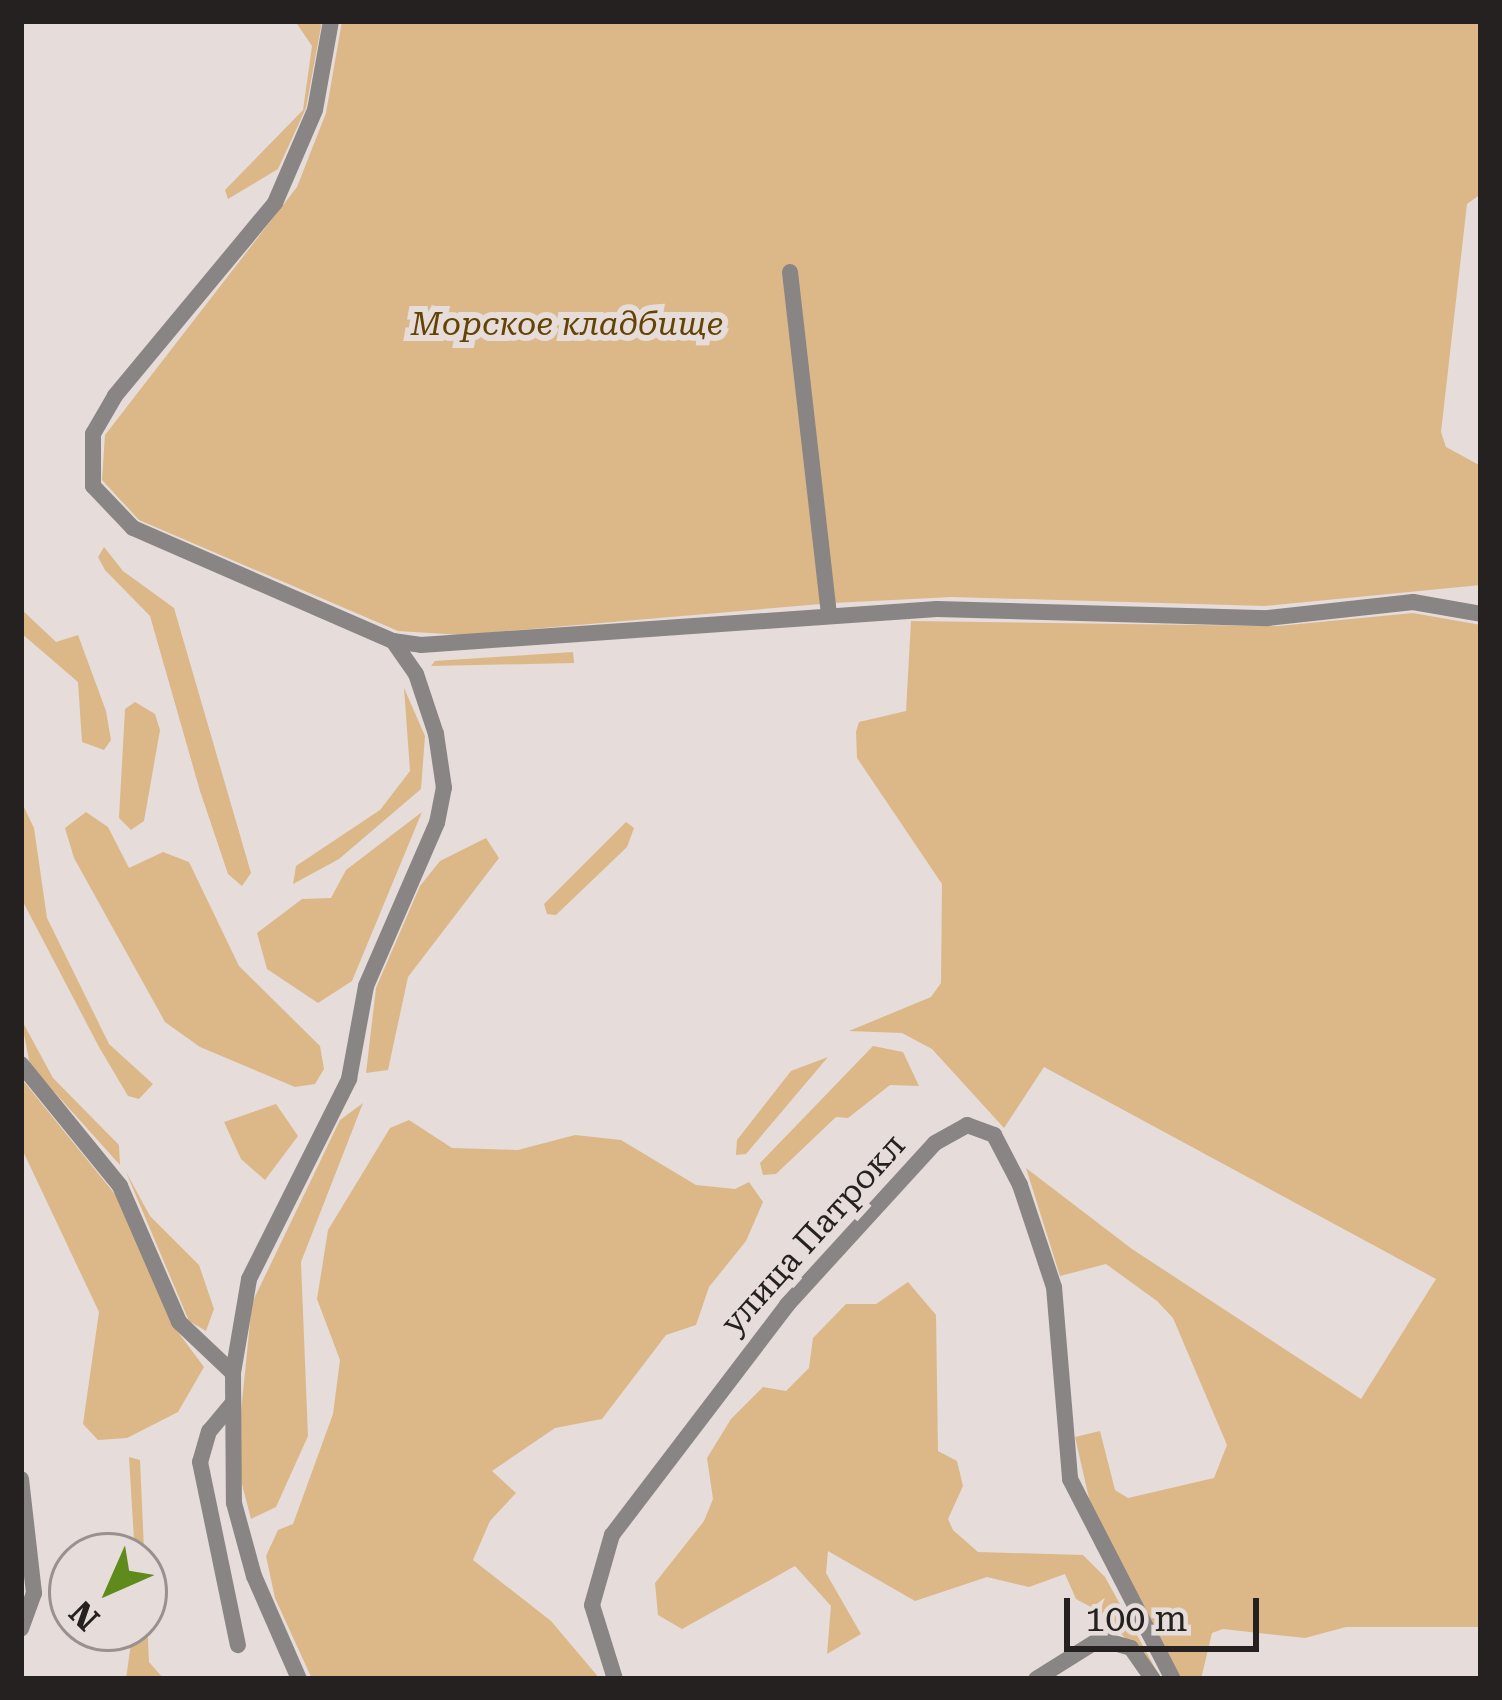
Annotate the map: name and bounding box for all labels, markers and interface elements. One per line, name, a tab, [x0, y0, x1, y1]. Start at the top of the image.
park label: Морское кладбище	[411, 304, 723, 344]
street label: улица Патрокл	[713, 1126, 913, 1342]
north arrow	[48, 1532, 168, 1652]
scale bar	[1070, 1574, 1265, 1648]
text: N	[62, 1593, 107, 1638]
text: 100 m	[1085, 1598, 1187, 1640]

